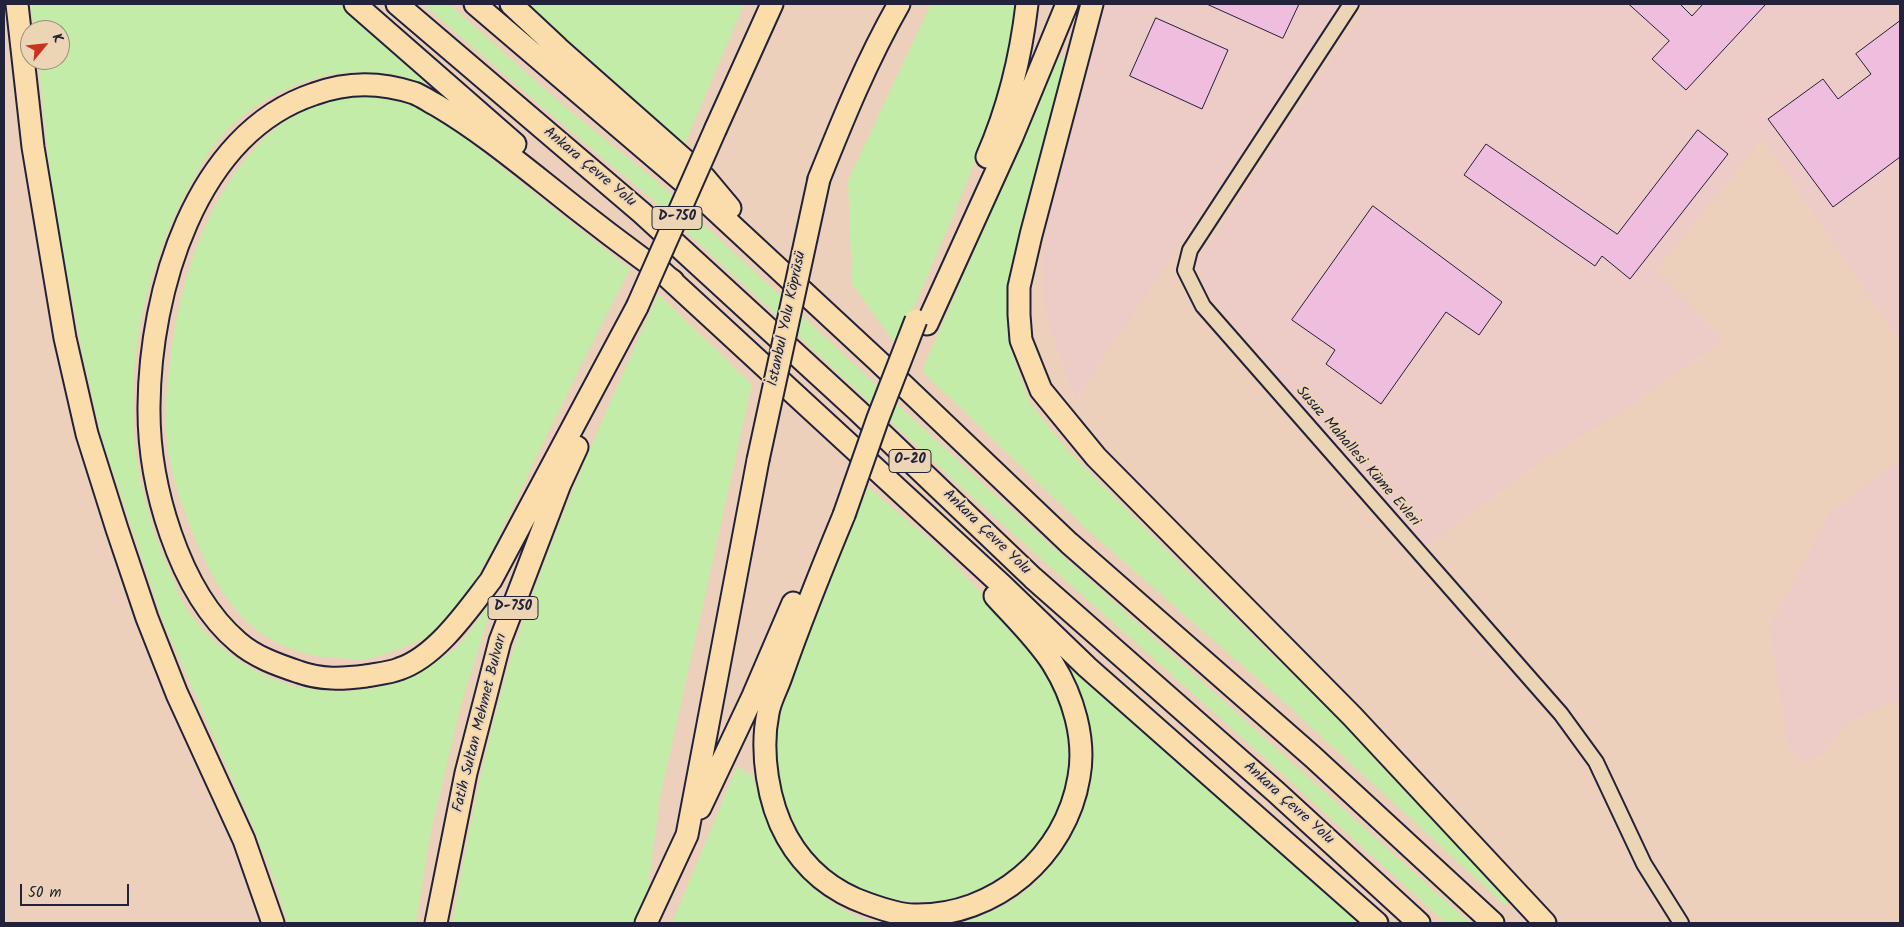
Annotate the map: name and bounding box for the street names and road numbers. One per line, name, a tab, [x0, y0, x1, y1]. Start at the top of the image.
street label: Ankara Çevre Yolu	[539, 124, 639, 212]
road number: D-750	[652, 207, 702, 230]
street label: İstanbul Yolu Köprüsü	[765, 250, 811, 388]
street label: Susuz Mahallesi Küme Evleri	[1291, 383, 1423, 531]
road number: O-20	[889, 450, 931, 472]
street label: Ankara Çevre Yolu	[938, 486, 1034, 580]
road number: D-750	[488, 596, 538, 620]
street label: Fatih Sultan Mehmet Bulvarı	[450, 632, 512, 814]
street label: Ankara Çevre Yolu	[1239, 759, 1337, 849]

